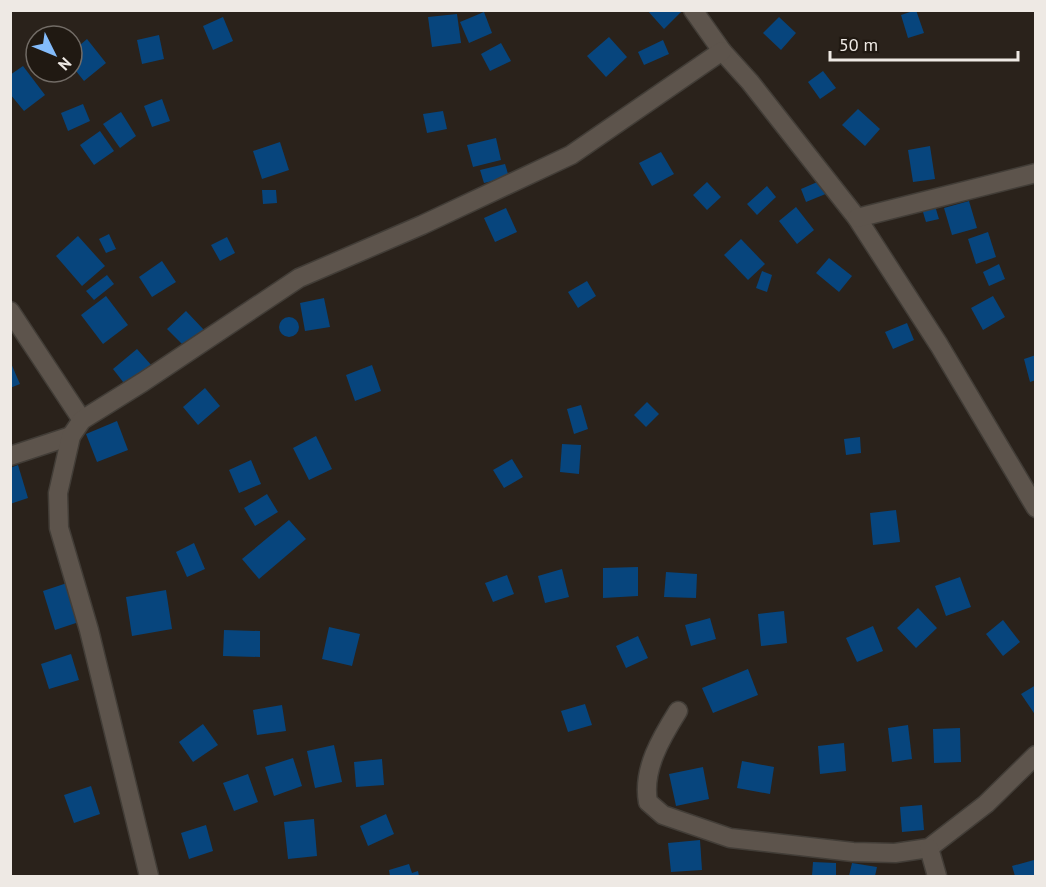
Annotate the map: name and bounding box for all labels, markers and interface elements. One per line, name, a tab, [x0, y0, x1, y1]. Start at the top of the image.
north arrow	[24, 24, 84, 84]
scale bar	[830, 24, 1018, 62]
text: 50 m	[839, 33, 878, 56]
text: N	[54, 54, 76, 75]

